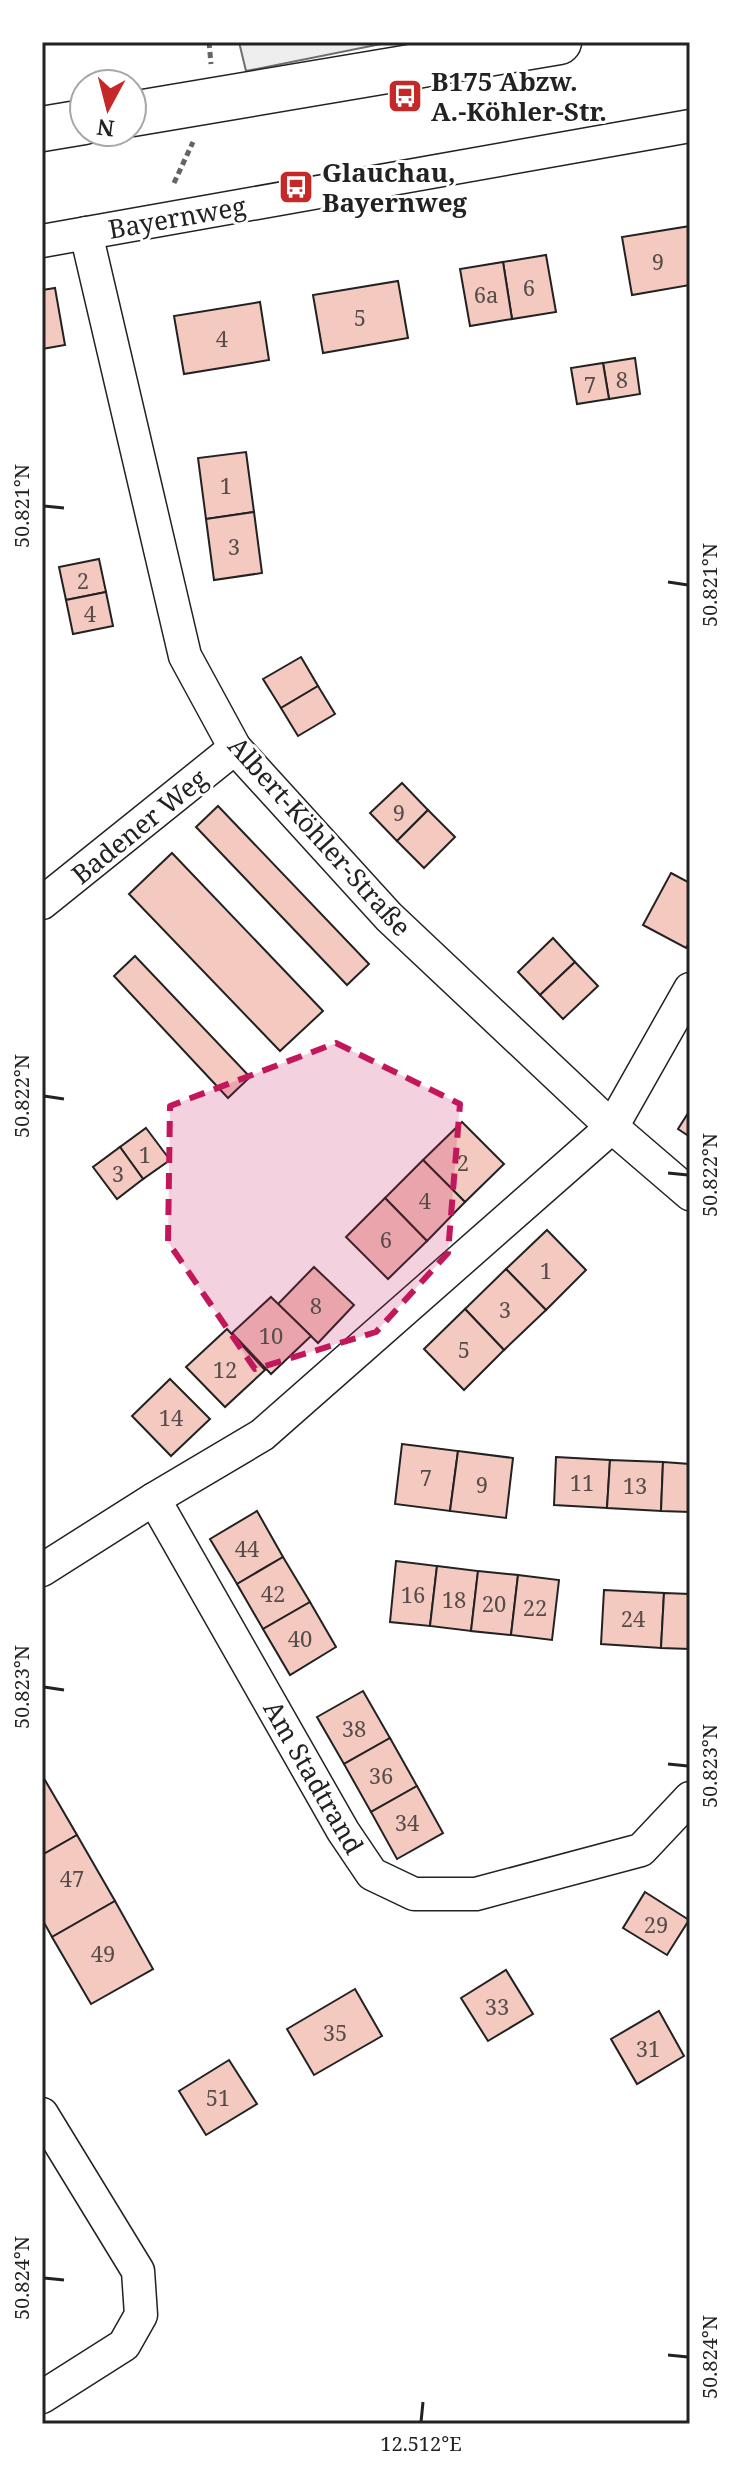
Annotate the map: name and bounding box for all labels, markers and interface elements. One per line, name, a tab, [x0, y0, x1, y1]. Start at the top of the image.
place label: B175 Abzw. A.-Köhler-Str.	[431, 63, 607, 129]
north arrow	[68, 68, 148, 148]
bus stop icon: B175 Abzw. A.-Köhler-Str.	[386, 77, 424, 115]
text: N	[95, 113, 116, 145]
place label: Glauchau, Bayernweg	[322, 154, 468, 220]
bus stop icon: Glauchau, Bayernweg	[277, 168, 315, 206]
street label: Bayernweg	[105, 187, 249, 247]
house number: 9	[652, 246, 664, 276]
house number: 6	[523, 272, 535, 302]
house number: 6a	[474, 279, 498, 309]
house number: 5	[354, 302, 366, 332]
house number: 4	[216, 323, 228, 353]
house number: 8	[616, 364, 628, 394]
house number: 7	[584, 369, 596, 399]
text: 50.821°N	[8, 464, 35, 548]
house number: 1	[220, 470, 232, 500]
house number: 3	[228, 531, 240, 561]
text: 50.821°N	[696, 543, 723, 627]
house number: 2	[77, 565, 89, 595]
house number: 4	[84, 598, 96, 628]
street label: Albert-Köhler-Straße	[220, 728, 420, 944]
street label: Badener Weg	[64, 760, 214, 892]
house number: 9	[393, 797, 405, 827]
text: 50.822°N	[8, 1054, 35, 1138]
text: 50.822°N	[696, 1133, 723, 1217]
house number: 1	[139, 1139, 151, 1169]
house number: 2	[457, 1147, 469, 1177]
house number: 3	[112, 1158, 124, 1188]
house number: 4	[419, 1185, 431, 1215]
house number: 6	[380, 1224, 392, 1254]
house number: 1	[540, 1255, 552, 1285]
house number: 8	[310, 1290, 322, 1320]
house number: 3	[499, 1294, 511, 1324]
house number: 10	[259, 1320, 283, 1350]
house number: 5	[458, 1334, 470, 1364]
house number: 12	[213, 1354, 237, 1384]
house number: 14	[159, 1402, 183, 1432]
house number: 7	[420, 1462, 432, 1492]
house number: 11	[570, 1467, 594, 1497]
house number: 9	[476, 1469, 488, 1499]
house number: 13	[623, 1470, 647, 1500]
house number: 44	[235, 1533, 259, 1563]
house number: 42	[261, 1578, 285, 1608]
house number: 16	[401, 1579, 425, 1609]
house number: 18	[442, 1584, 466, 1614]
house number: 20	[482, 1588, 506, 1618]
house number: 22	[523, 1592, 547, 1622]
house number: 24	[621, 1603, 645, 1633]
house number: 40	[288, 1623, 312, 1653]
text: 50.823°N	[8, 1645, 35, 1729]
street label: Am Stadtrand	[255, 1694, 373, 1860]
house number: 38	[342, 1713, 366, 1743]
text: 50.823°N	[696, 1724, 723, 1808]
house number: 36	[369, 1760, 393, 1790]
house number: 34	[395, 1807, 419, 1837]
house number: 47	[60, 1863, 84, 1893]
house number: 29	[644, 1909, 668, 1939]
house number: 49	[91, 1938, 115, 1968]
house number: 33	[485, 1991, 509, 2021]
house number: 35	[323, 2017, 347, 2047]
house number: 31	[636, 2033, 660, 2063]
house number: 51	[206, 2082, 230, 2112]
text: 50.824°N	[8, 2236, 35, 2320]
text: 50.824°N	[696, 2315, 723, 2399]
text: 12.512°E	[380, 2430, 462, 2457]

